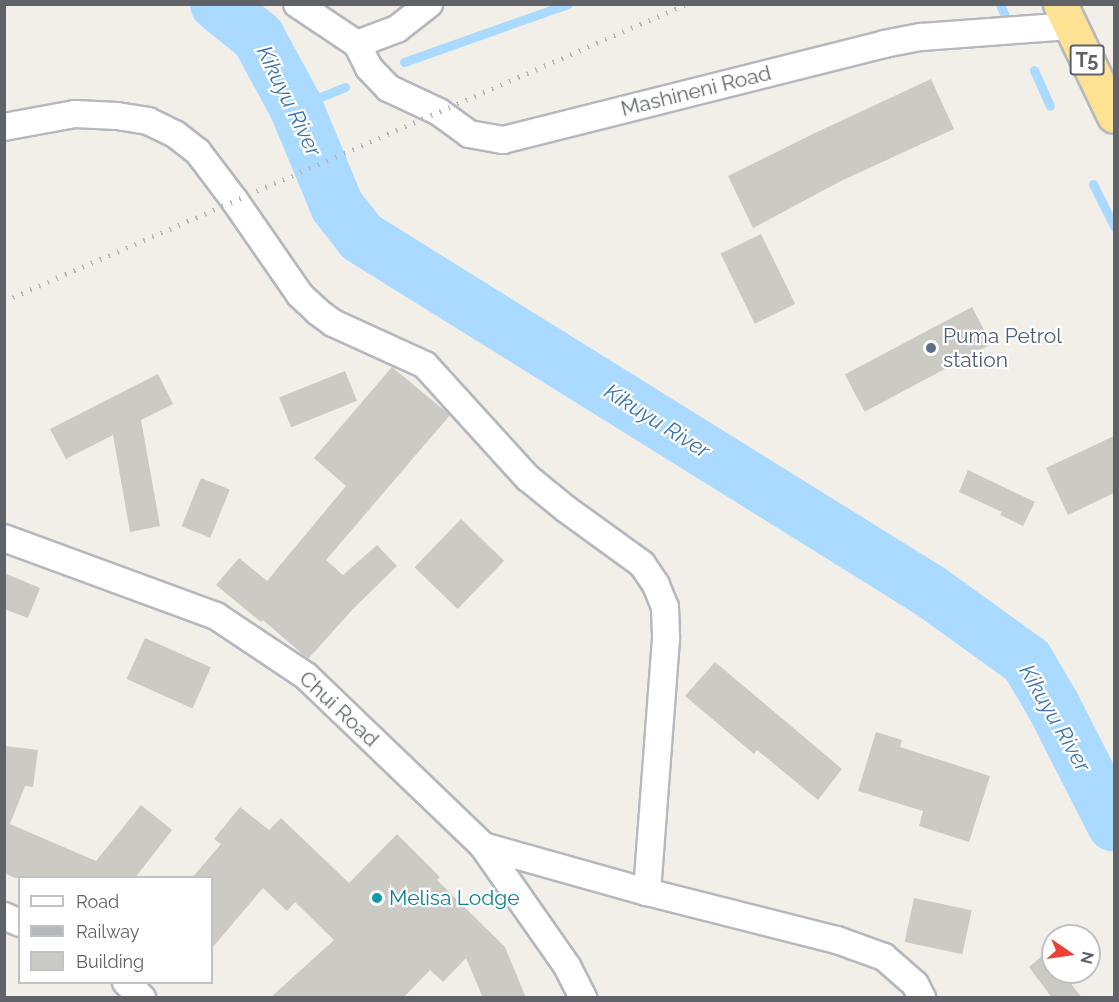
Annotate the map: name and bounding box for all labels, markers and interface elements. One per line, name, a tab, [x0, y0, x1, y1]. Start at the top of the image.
water label: Kikuyu River	[251, 42, 327, 160]
road number: T5	[1069, 43, 1105, 77]
street label: Mashineni Road	[618, 60, 774, 122]
place label: Puma Petrol station	[943, 323, 1062, 373]
marker: Puma Petrol station	[924, 341, 938, 355]
water label: Kikuyu River	[599, 378, 715, 464]
water label: Kikuyu River	[1014, 660, 1096, 776]
street label: Chui Road	[294, 666, 384, 752]
legend	[18, 876, 213, 984]
place label: Melisa Lodge	[389, 885, 520, 911]
text: Road	[76, 891, 119, 912]
marker: Melisa Lodge	[370, 891, 384, 905]
text: Railway	[76, 921, 140, 942]
north arrow	[1041, 924, 1101, 984]
text: N	[1076, 950, 1098, 966]
text: Building	[76, 951, 144, 972]

